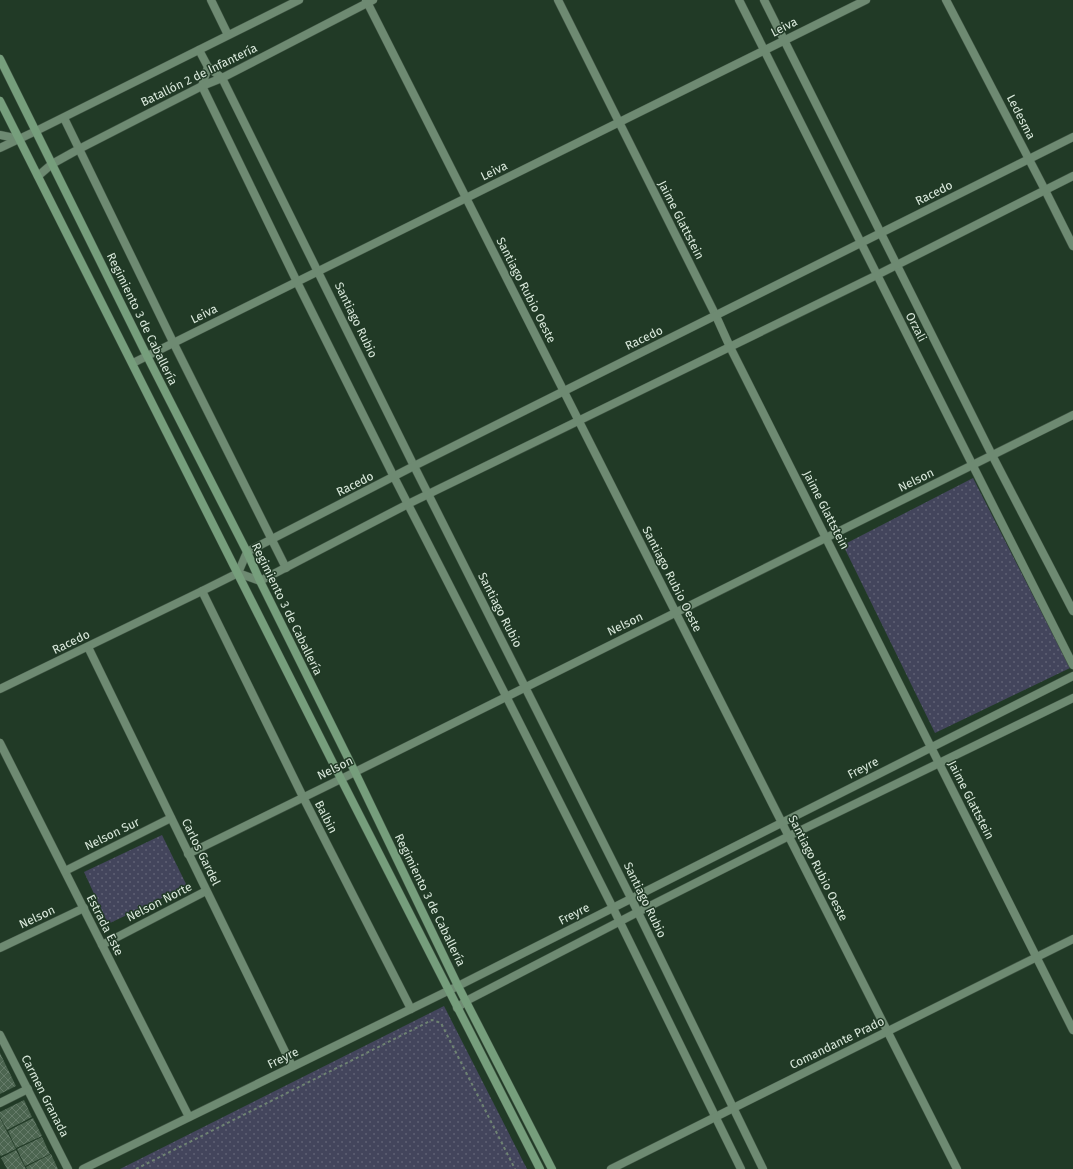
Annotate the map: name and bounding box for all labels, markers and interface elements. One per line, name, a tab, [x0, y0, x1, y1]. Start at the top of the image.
street label: Leiva	[768, 14, 800, 40]
street label: Batallón 2 de Infantería	[138, 41, 260, 109]
street label: Ledesma	[1004, 92, 1038, 142]
street label: Leiva	[478, 159, 510, 183]
street label: Jaime Glattstein	[655, 178, 707, 262]
street label: Racedo	[913, 178, 955, 208]
street label: Santiago Rubio Oeste	[493, 235, 559, 345]
street label: Regimiento 3 de Caballería	[104, 251, 180, 387]
street label: Santiago Rubio	[332, 280, 380, 360]
street label: Leiva	[188, 302, 220, 326]
street label: Orzali	[903, 310, 929, 344]
street label: Racedo	[623, 323, 665, 353]
street label: Nelson	[896, 465, 936, 495]
street label: Jaime Glattstein	[800, 468, 852, 552]
street label: Racedo	[334, 469, 376, 499]
street label: Santiago Rubio Oeste	[639, 524, 705, 634]
street label: Regimiento 3 de Caballería	[249, 541, 325, 677]
street label: Santiago Rubio	[475, 570, 525, 650]
street label: Nelson	[605, 609, 645, 639]
street label: Racedo	[50, 627, 92, 657]
street label: Nelson	[315, 753, 355, 783]
street label: Freyre	[845, 754, 881, 782]
street label: Jaime Glattstein	[945, 758, 997, 842]
street label: Balbin	[312, 798, 340, 836]
street label: Santiago Rubio Oeste	[785, 813, 851, 923]
street label: Nelson Sur	[82, 815, 142, 853]
street label: Carlos Gardel	[179, 816, 223, 888]
street label: Regimiento 3 de Caballería	[392, 832, 468, 968]
street label: Santiago Rubio	[621, 860, 669, 940]
street label: Nelson Norte	[124, 880, 194, 924]
street label: Estrada Este	[84, 892, 126, 958]
street label: Freyre	[556, 900, 592, 928]
street label: Nelson	[17, 903, 57, 931]
street label: Comandante Prado	[787, 1014, 887, 1072]
street label: Freyre	[265, 1044, 301, 1072]
street label: Carmen Granada	[18, 1053, 72, 1139]

